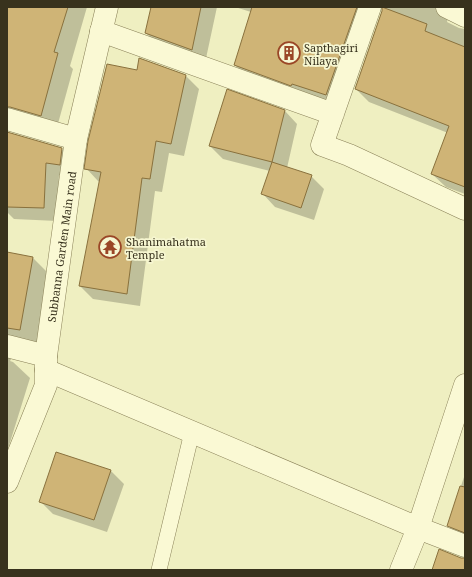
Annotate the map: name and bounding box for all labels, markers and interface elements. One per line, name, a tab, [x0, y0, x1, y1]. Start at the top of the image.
building icon: Sapthagiri Nilaya	[276, 40, 302, 66]
place label: Sapthagiri Nilaya	[304, 40, 359, 68]
street label: Subbanna Garden Main road	[43, 170, 79, 323]
temple icon: Shanimahatma Temple	[97, 234, 123, 260]
place label: Shanimahatma Temple	[126, 234, 206, 262]

